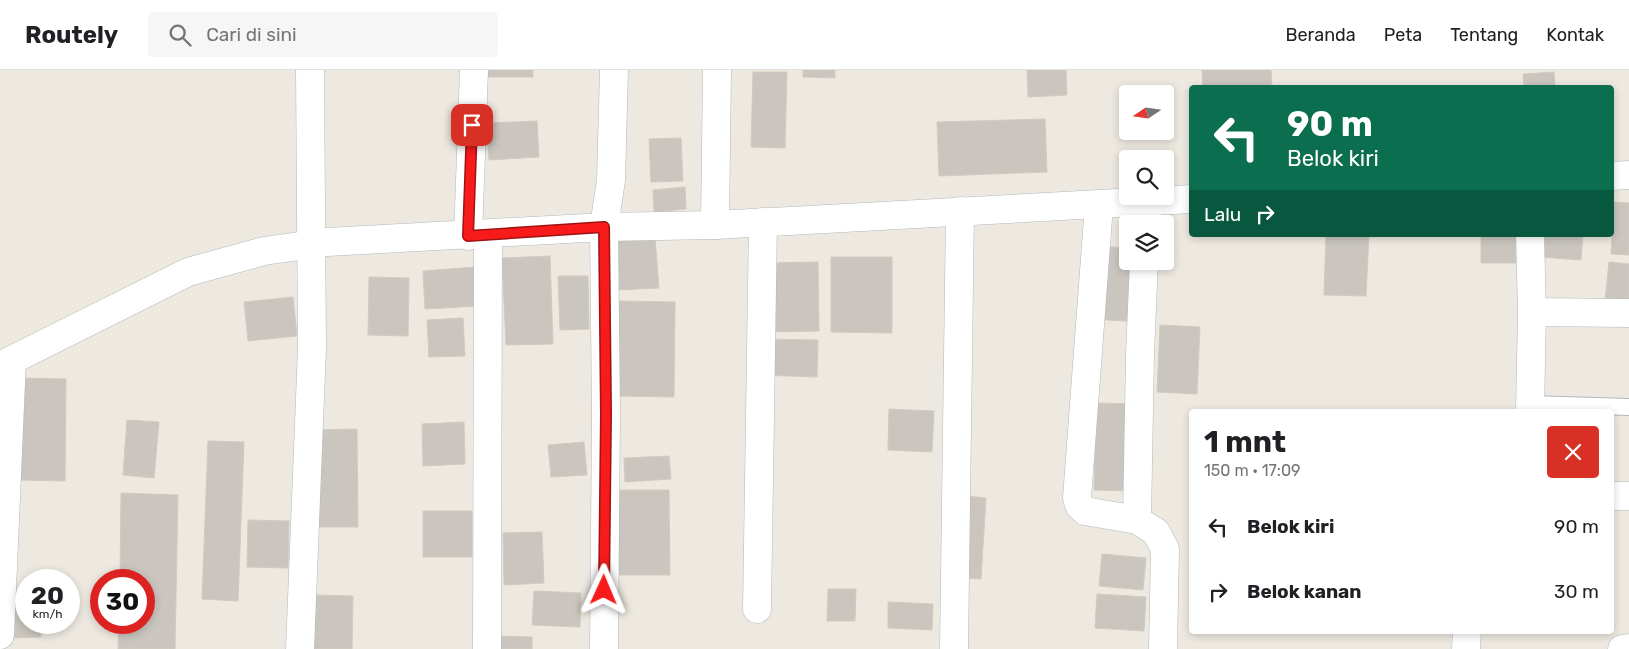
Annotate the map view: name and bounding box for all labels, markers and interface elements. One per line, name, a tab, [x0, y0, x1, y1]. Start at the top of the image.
search box	[148, 12, 498, 57]
text: Routely	[25, 21, 118, 49]
icon: search	[166, 21, 194, 49]
text: Cari di sini	[206, 23, 297, 46]
text: Beranda	[1285, 24, 1356, 46]
text: Peta	[1384, 24, 1422, 46]
text: Tentang	[1450, 24, 1518, 46]
text: Kontak	[1546, 24, 1604, 46]
north arrow	[1119, 85, 1174, 140]
map controls	[1119, 85, 1174, 270]
text: 90 m	[1287, 103, 1373, 145]
pin	[451, 104, 493, 146]
icon: left	[1204, 105, 1269, 170]
icon: arrive	[458, 111, 486, 139]
text: Belok kiri	[1287, 145, 1379, 172]
button: search	[1119, 150, 1174, 205]
icon: right	[1251, 200, 1279, 228]
text: Lalu	[1204, 203, 1241, 226]
button: layers	[1119, 215, 1174, 270]
text: 1 mnt	[1204, 424, 1286, 460]
button: close	[1547, 426, 1599, 478]
text: 150 m · 17:09	[1204, 461, 1301, 480]
icon: left	[1204, 513, 1232, 541]
text: Belok kiri	[1247, 515, 1334, 538]
text: 90 m	[1554, 515, 1599, 538]
position arrow	[577, 563, 629, 615]
speed limit sign: 30	[90, 569, 155, 634]
icon: right	[1204, 578, 1232, 606]
text: Belok kanan	[1247, 580, 1362, 603]
text: 30 m	[1554, 580, 1599, 603]
text: 20	[31, 581, 64, 610]
text: km/h	[33, 607, 62, 621]

